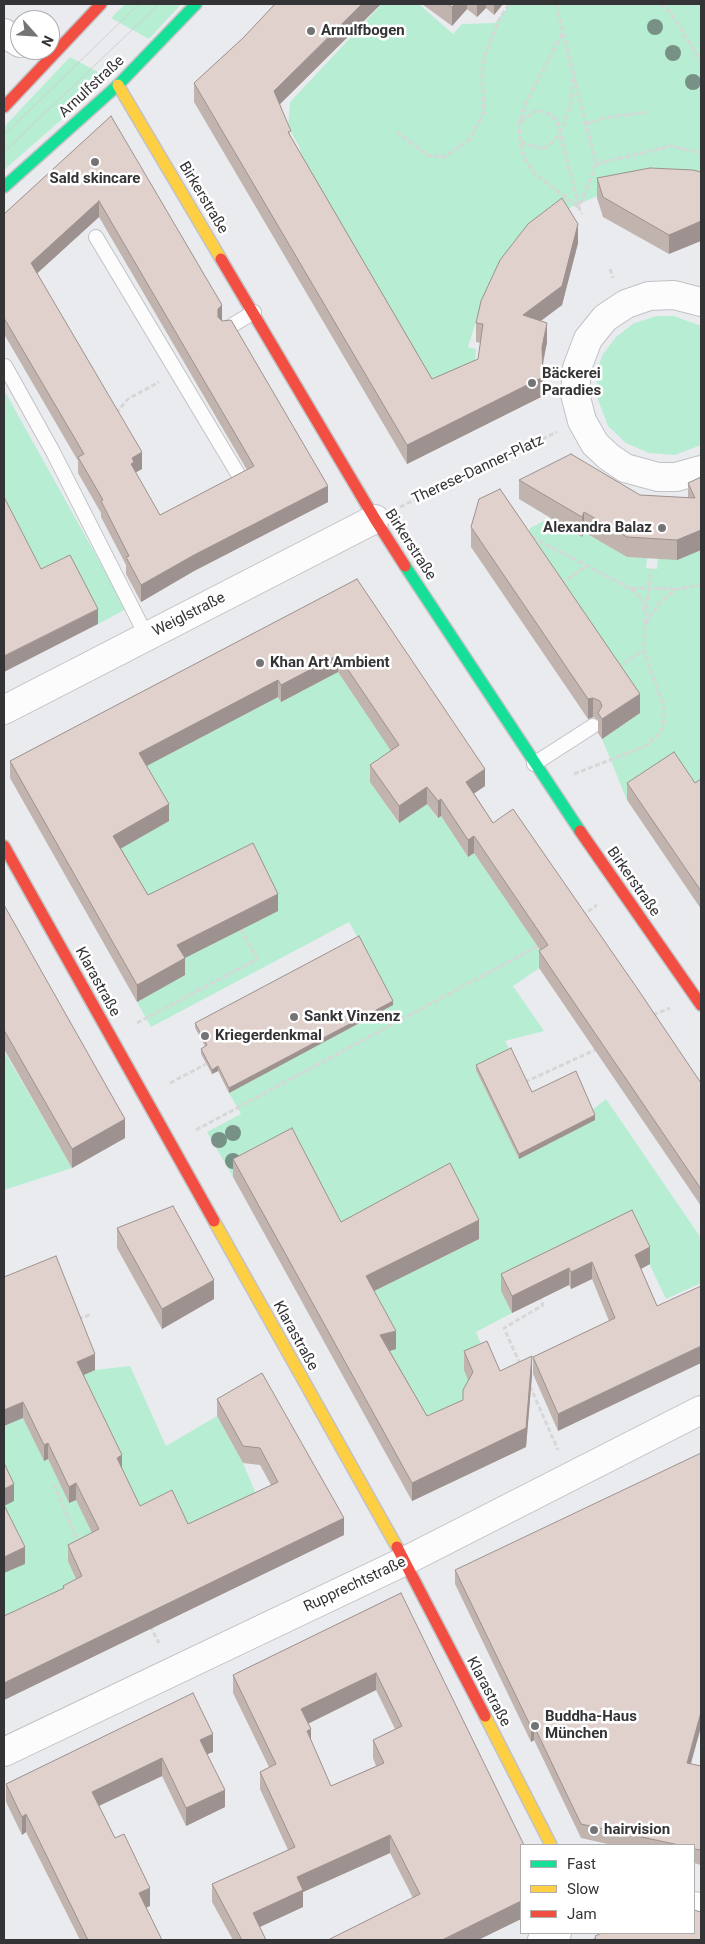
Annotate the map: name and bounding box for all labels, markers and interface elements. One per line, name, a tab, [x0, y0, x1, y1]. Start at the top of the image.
north arrow	[10, 10, 60, 60]
place label: Arnulfbogen	[321, 22, 405, 40]
marker: Arnulfbogen	[305, 25, 317, 37]
text: N	[38, 33, 57, 49]
street label: Arnulfstraße	[56, 52, 128, 122]
marker: Sald skincare	[89, 156, 101, 168]
street label: Birkerstraße	[174, 159, 232, 237]
place label: Sald skincare	[50, 170, 140, 188]
place label: Bäckerei Paradies	[542, 365, 601, 400]
marker: Bäckerei Paradies	[526, 377, 538, 389]
street label: Therese-Danner-Platz	[409, 432, 547, 508]
street label: Birkerstraße	[380, 506, 440, 584]
place label: Alexandra Balaz	[543, 519, 652, 537]
marker: Alexandra Balaz	[656, 522, 668, 534]
street label: Weiglstraße	[150, 589, 228, 641]
place label: Khan Art Ambient	[270, 654, 390, 672]
marker: Khan Art Ambient	[254, 657, 266, 669]
street label: Birkerstraße	[602, 844, 664, 920]
street label: Klarastraße	[71, 944, 123, 1020]
place label: Sankt Vinzenz	[304, 1008, 400, 1026]
marker: Sankt Vinzenz	[288, 1011, 300, 1023]
place label: Kriegerdenkmal	[215, 1027, 322, 1045]
marker: Kriegerdenkmal	[199, 1030, 211, 1042]
street label: Klarastraße	[269, 1298, 321, 1374]
street label: Rupprechtstraße	[301, 1553, 409, 1617]
street label: Klarastraße	[462, 1654, 514, 1730]
place label: Buddha-Haus München	[545, 1708, 637, 1743]
marker: Buddha-Haus München	[529, 1720, 541, 1732]
place label: hairvision	[604, 1821, 670, 1839]
marker: hairvision	[588, 1824, 600, 1836]
legend	[520, 1844, 695, 1934]
text: Fast	[567, 1855, 596, 1873]
text: Slow	[567, 1880, 599, 1898]
text: Jam	[567, 1905, 597, 1923]

